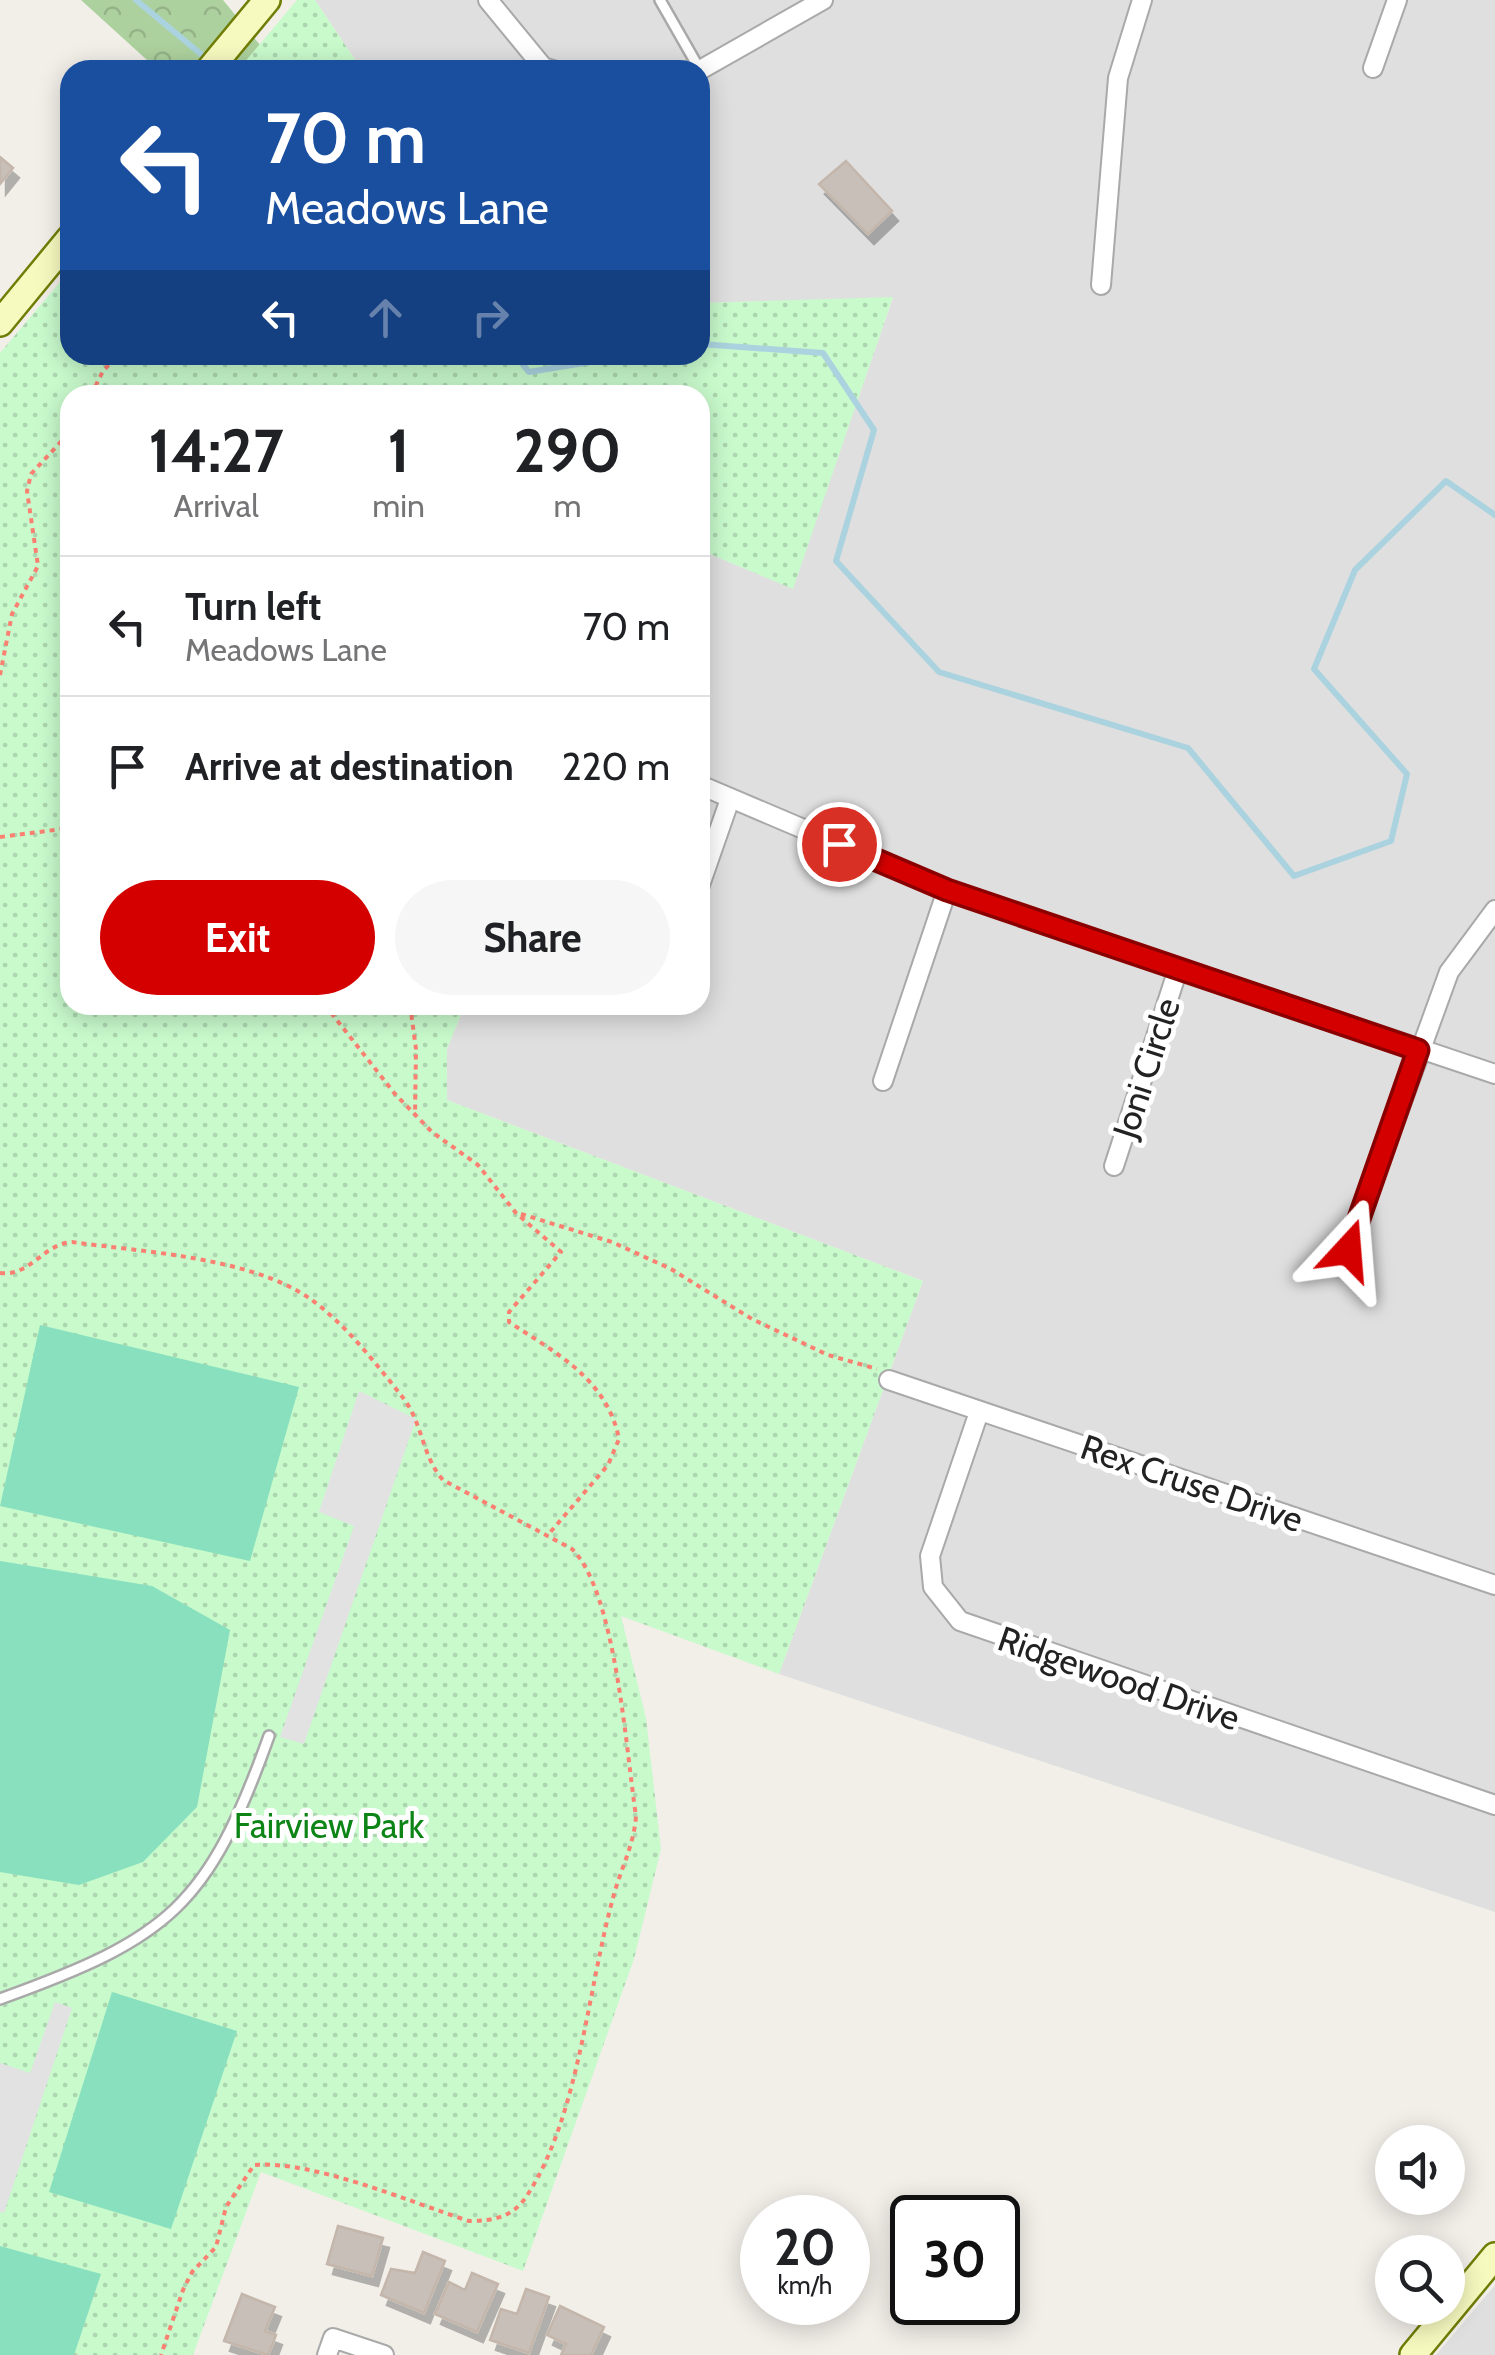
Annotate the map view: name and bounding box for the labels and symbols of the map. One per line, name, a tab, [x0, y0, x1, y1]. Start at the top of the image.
pin	[797, 802, 882, 887]
street label: Joni Circle	[1103, 992, 1189, 1145]
position arrow	[1296, 1198, 1400, 1302]
street label: Rex Cruse Drive	[1075, 1425, 1309, 1541]
street label: Ridgewood Drive	[993, 1617, 1245, 1739]
park label: Fairview Park	[234, 1804, 425, 1847]
speed limit sign: 30	[890, 2195, 1020, 2325]

